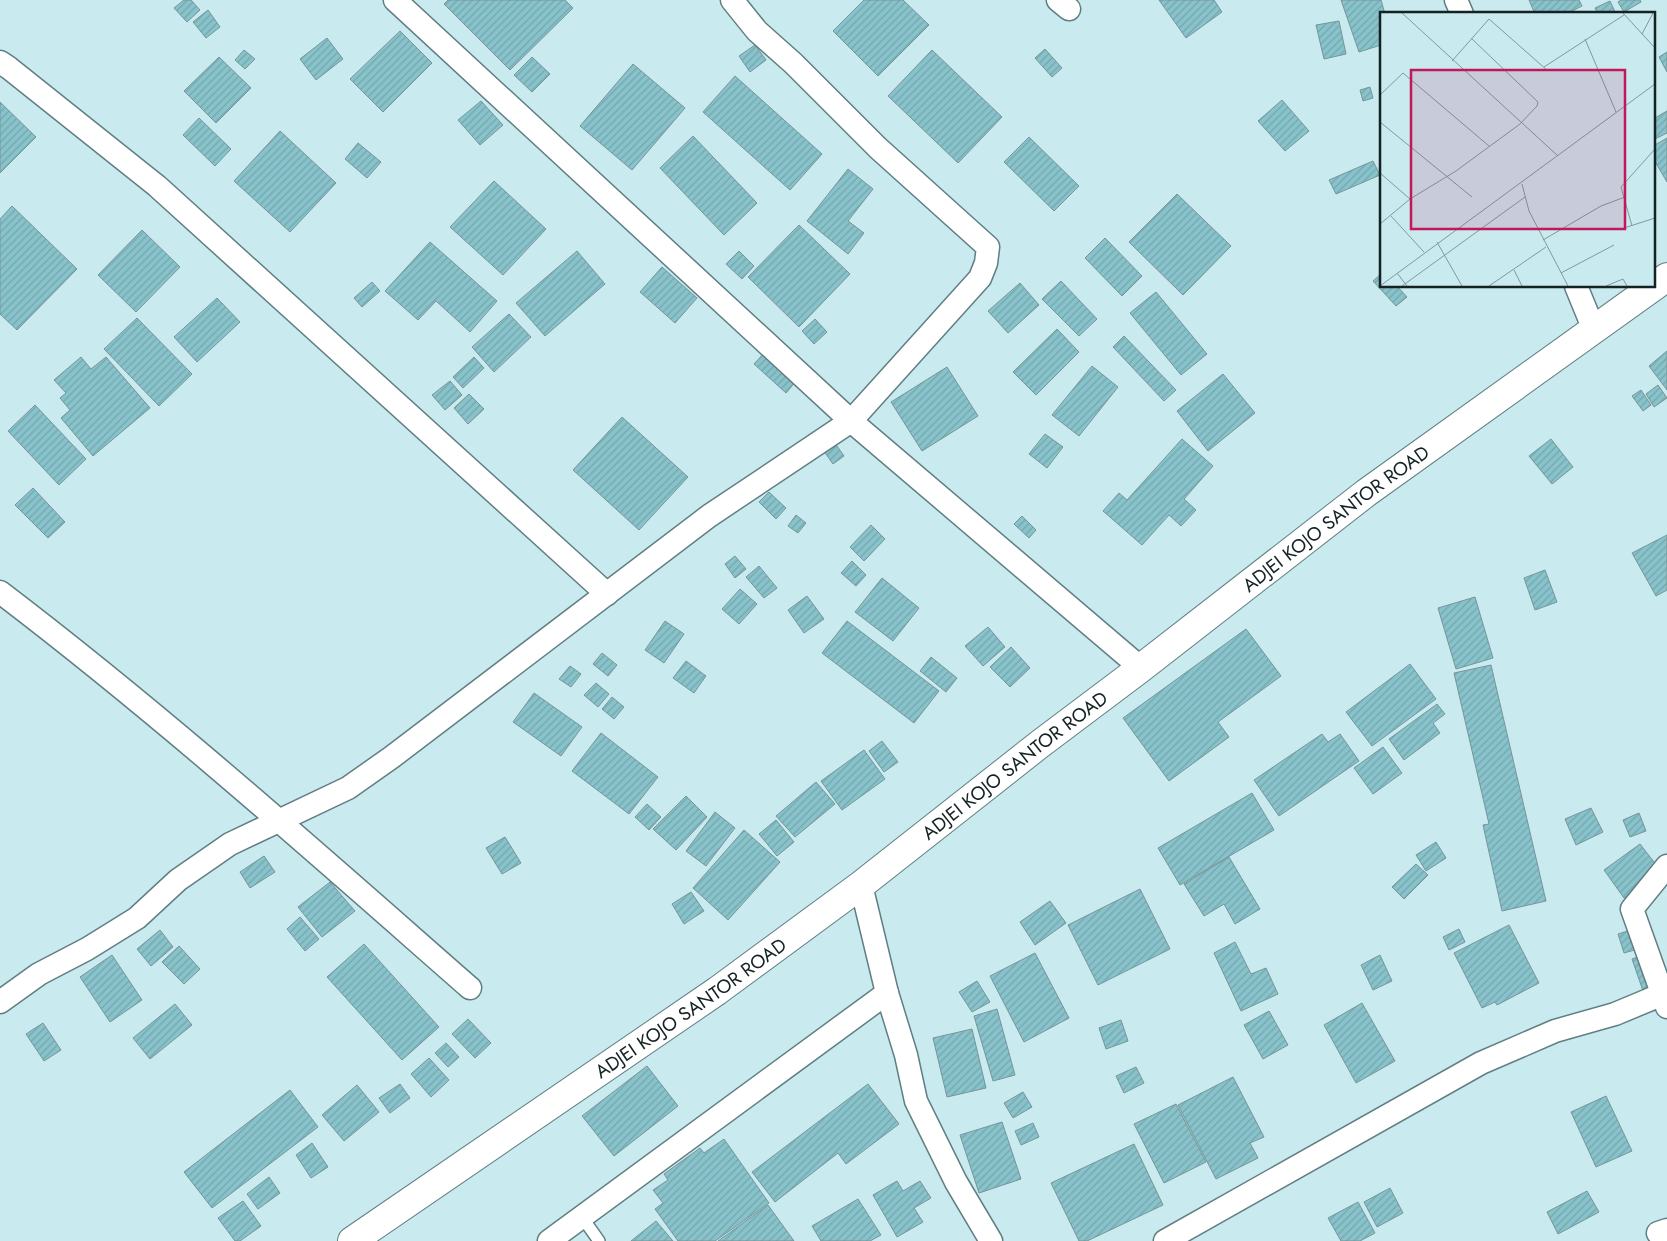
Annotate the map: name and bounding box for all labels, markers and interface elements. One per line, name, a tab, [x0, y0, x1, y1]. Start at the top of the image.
inset map	[1380, 12, 1654, 288]
street label: ADJEI KOJO SANTOR ROAD	[1236, 438, 1435, 598]
street label: ADJEI KOJO SANTOR ROAD	[916, 684, 1113, 846]
street label: ADJEI KOJO SANTOR ROAD	[589, 931, 792, 1084]

